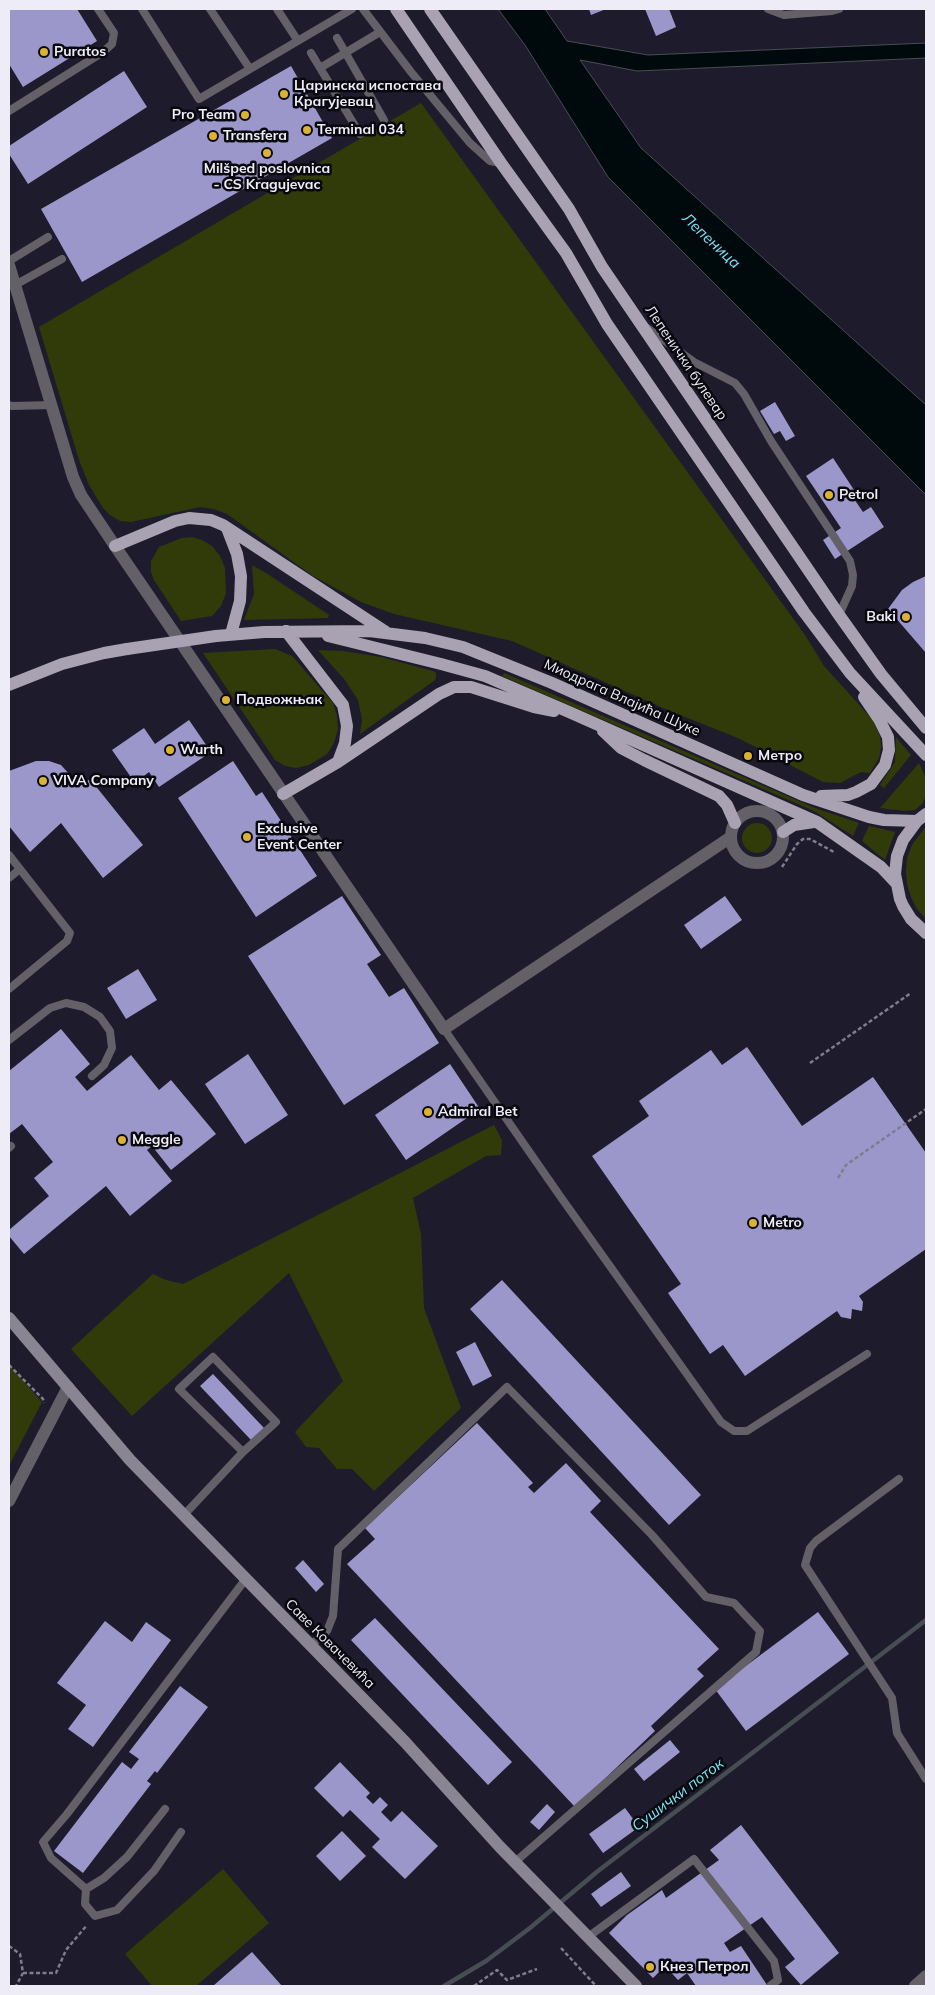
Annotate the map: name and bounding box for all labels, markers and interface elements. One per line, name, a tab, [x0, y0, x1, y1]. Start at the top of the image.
place label: Puratos	[54, 44, 106, 60]
marker: Puratos	[38, 46, 50, 58]
place label: Царинска испостава Крагујевац	[294, 78, 441, 110]
marker: Царинска испостава Крагујевац	[278, 88, 290, 100]
place label: Pro Team	[172, 107, 235, 123]
marker: Pro Team	[239, 109, 251, 121]
place label: Terminal 034	[317, 122, 404, 138]
marker: Terminal 034	[301, 124, 313, 136]
place label: Transfera	[223, 128, 287, 144]
marker: Transfera	[207, 130, 219, 142]
marker: Milšped poslovnica - CS Kragujevac	[261, 147, 273, 159]
place label: Milšped poslovnica - CS Kragujevac	[204, 161, 330, 193]
water label: Лепеница	[678, 209, 744, 273]
street label: Лепенички булевар	[641, 302, 731, 424]
place label: Petrol	[839, 487, 878, 503]
marker: Petrol	[823, 489, 835, 501]
place label: Baki	[866, 609, 896, 625]
marker: Baki	[900, 611, 912, 623]
street label: Миодрага Влајића Шуке	[541, 656, 703, 740]
place label: Подвожњак	[236, 692, 322, 708]
marker: Подвожњак	[220, 694, 232, 706]
place label: Wurth	[180, 742, 223, 758]
marker: Wurth	[164, 744, 176, 756]
place label: Метро	[758, 748, 802, 764]
marker: Метро	[742, 750, 754, 762]
place label: VIVA Company	[53, 773, 154, 789]
marker: VIVA Company	[37, 775, 49, 787]
place label: Exclusive Event Center	[257, 821, 342, 854]
marker: Exclusive Event Center	[241, 831, 253, 843]
place label: Admiral Bet	[438, 1104, 518, 1120]
marker: Admiral Bet	[422, 1106, 434, 1118]
place label: Meggle	[132, 1132, 181, 1148]
marker: Meggle	[116, 1134, 128, 1146]
place label: Metro	[763, 1215, 802, 1231]
marker: Metro	[747, 1217, 759, 1229]
street label: Саве Ковачевића	[282, 1596, 378, 1692]
water label: Сушички поток	[629, 1755, 727, 1835]
place label: Кнез Петрол	[660, 1959, 749, 1975]
marker: Кнез Петрол	[644, 1961, 656, 1973]

